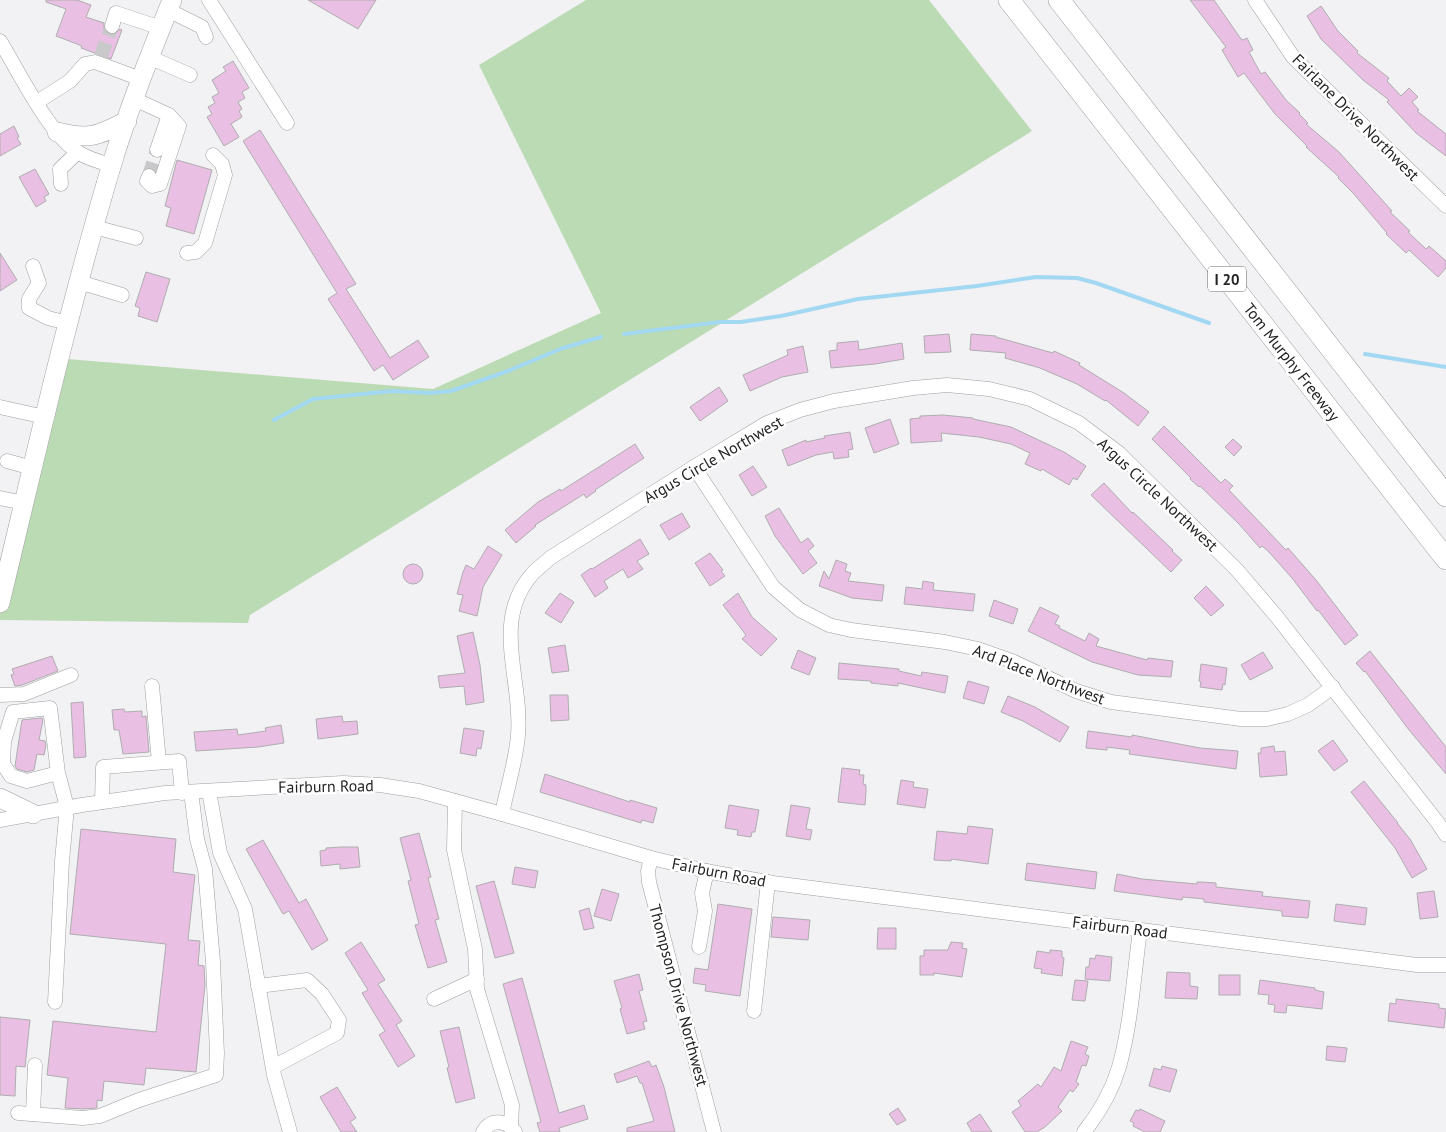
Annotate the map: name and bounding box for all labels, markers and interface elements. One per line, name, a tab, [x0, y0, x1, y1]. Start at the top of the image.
street label: Fairlane Drive Northwest	[1288, 49, 1424, 185]
road number: I 20	[1208, 266, 1246, 292]
street label: Tom Murphy Freeway	[1240, 299, 1345, 426]
street label: Argus Circle Northwest	[640, 411, 787, 507]
street label: Argus Circle Northwest	[1094, 433, 1223, 555]
street label: Ard Place Northwest	[970, 640, 1108, 709]
street label: Fairburn Road	[278, 775, 374, 797]
street label: Fairburn Road	[670, 853, 768, 891]
street label: Thompson Drive Northwest	[645, 902, 713, 1089]
street label: Fairburn Road	[1071, 911, 1169, 943]

